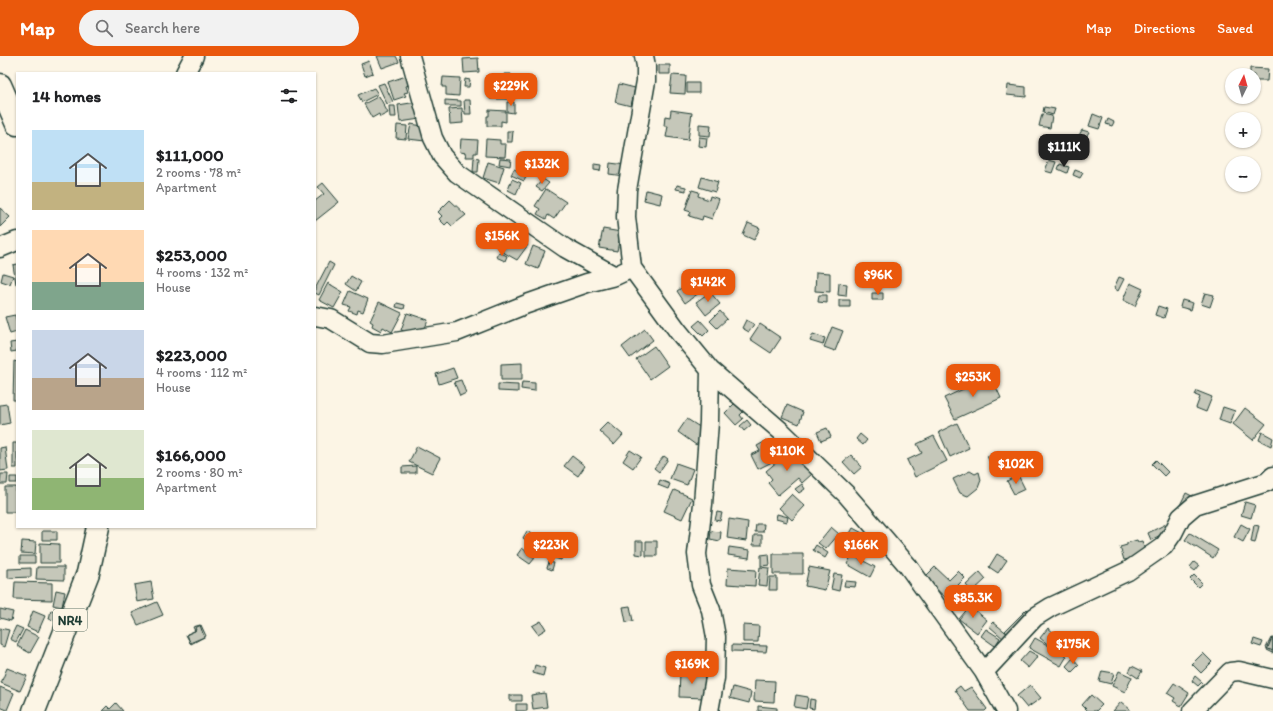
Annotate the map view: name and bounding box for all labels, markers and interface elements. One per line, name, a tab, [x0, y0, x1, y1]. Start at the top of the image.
search box	[79, 10, 359, 46]
text: Map	[20, 17, 55, 40]
icon: search	[93, 17, 115, 39]
text: Search here	[125, 19, 200, 37]
text: Map	[1086, 20, 1112, 37]
text: Directions	[1134, 20, 1195, 37]
text: Saved	[1217, 20, 1253, 37]
north arrow	[1225, 68, 1261, 104]
map controls	[1225, 68, 1261, 192]
pin: $229K	[483, 73, 539, 107]
text: $229K	[493, 78, 529, 93]
icon: filters	[278, 85, 300, 107]
text: 14 homes	[32, 86, 101, 106]
button: +	[1225, 112, 1261, 148]
pin: $111K	[1036, 134, 1092, 168]
text: $111K	[1048, 139, 1081, 154]
text: $111,000	[156, 145, 224, 165]
icon: home	[64, 146, 112, 194]
pin: $132K	[514, 151, 570, 185]
text: $132K	[525, 156, 559, 171]
button: −	[1225, 156, 1261, 192]
text: 2 rooms · 78 m²	[156, 165, 241, 180]
text: Apartment	[156, 180, 217, 195]
pin: $156K	[474, 223, 530, 257]
text: $156K	[485, 228, 519, 243]
text: $253,000	[156, 245, 227, 265]
icon: home	[64, 246, 112, 294]
pin: $96K	[854, 262, 902, 296]
text: 4 rooms · 132 m²	[156, 265, 248, 280]
text: $96K	[864, 267, 892, 282]
pin: $142K	[680, 269, 736, 303]
text: $142K	[690, 274, 726, 289]
text: House	[156, 280, 191, 295]
text: $223,000	[156, 345, 227, 365]
icon: home	[64, 346, 112, 394]
pin: $253K	[945, 364, 1001, 398]
text: 4 rooms · 112 m²	[156, 365, 247, 380]
text: $253K	[955, 369, 991, 384]
text: House	[156, 380, 191, 395]
pin: $110K	[759, 438, 815, 472]
text: $110K	[770, 443, 804, 458]
text: $166,000	[156, 445, 226, 465]
icon: home	[64, 446, 112, 494]
pin: $102K	[988, 451, 1044, 485]
text: $102K	[998, 456, 1034, 471]
text: 2 rooms · 80 m²	[156, 465, 243, 480]
text: Apartment	[156, 480, 217, 495]
pin: $223K	[523, 532, 579, 566]
pin: $166K	[833, 532, 889, 566]
text: $223K	[533, 537, 569, 552]
text: $166K	[844, 537, 878, 552]
pin: $85.3K	[940, 585, 1006, 619]
text: $85.3K	[953, 590, 993, 605]
road number: NR4	[53, 609, 87, 631]
pin: $175K	[1045, 631, 1101, 665]
text: $175K	[1056, 636, 1090, 651]
pin: $169K	[664, 651, 720, 685]
text: $169K	[675, 656, 709, 671]

